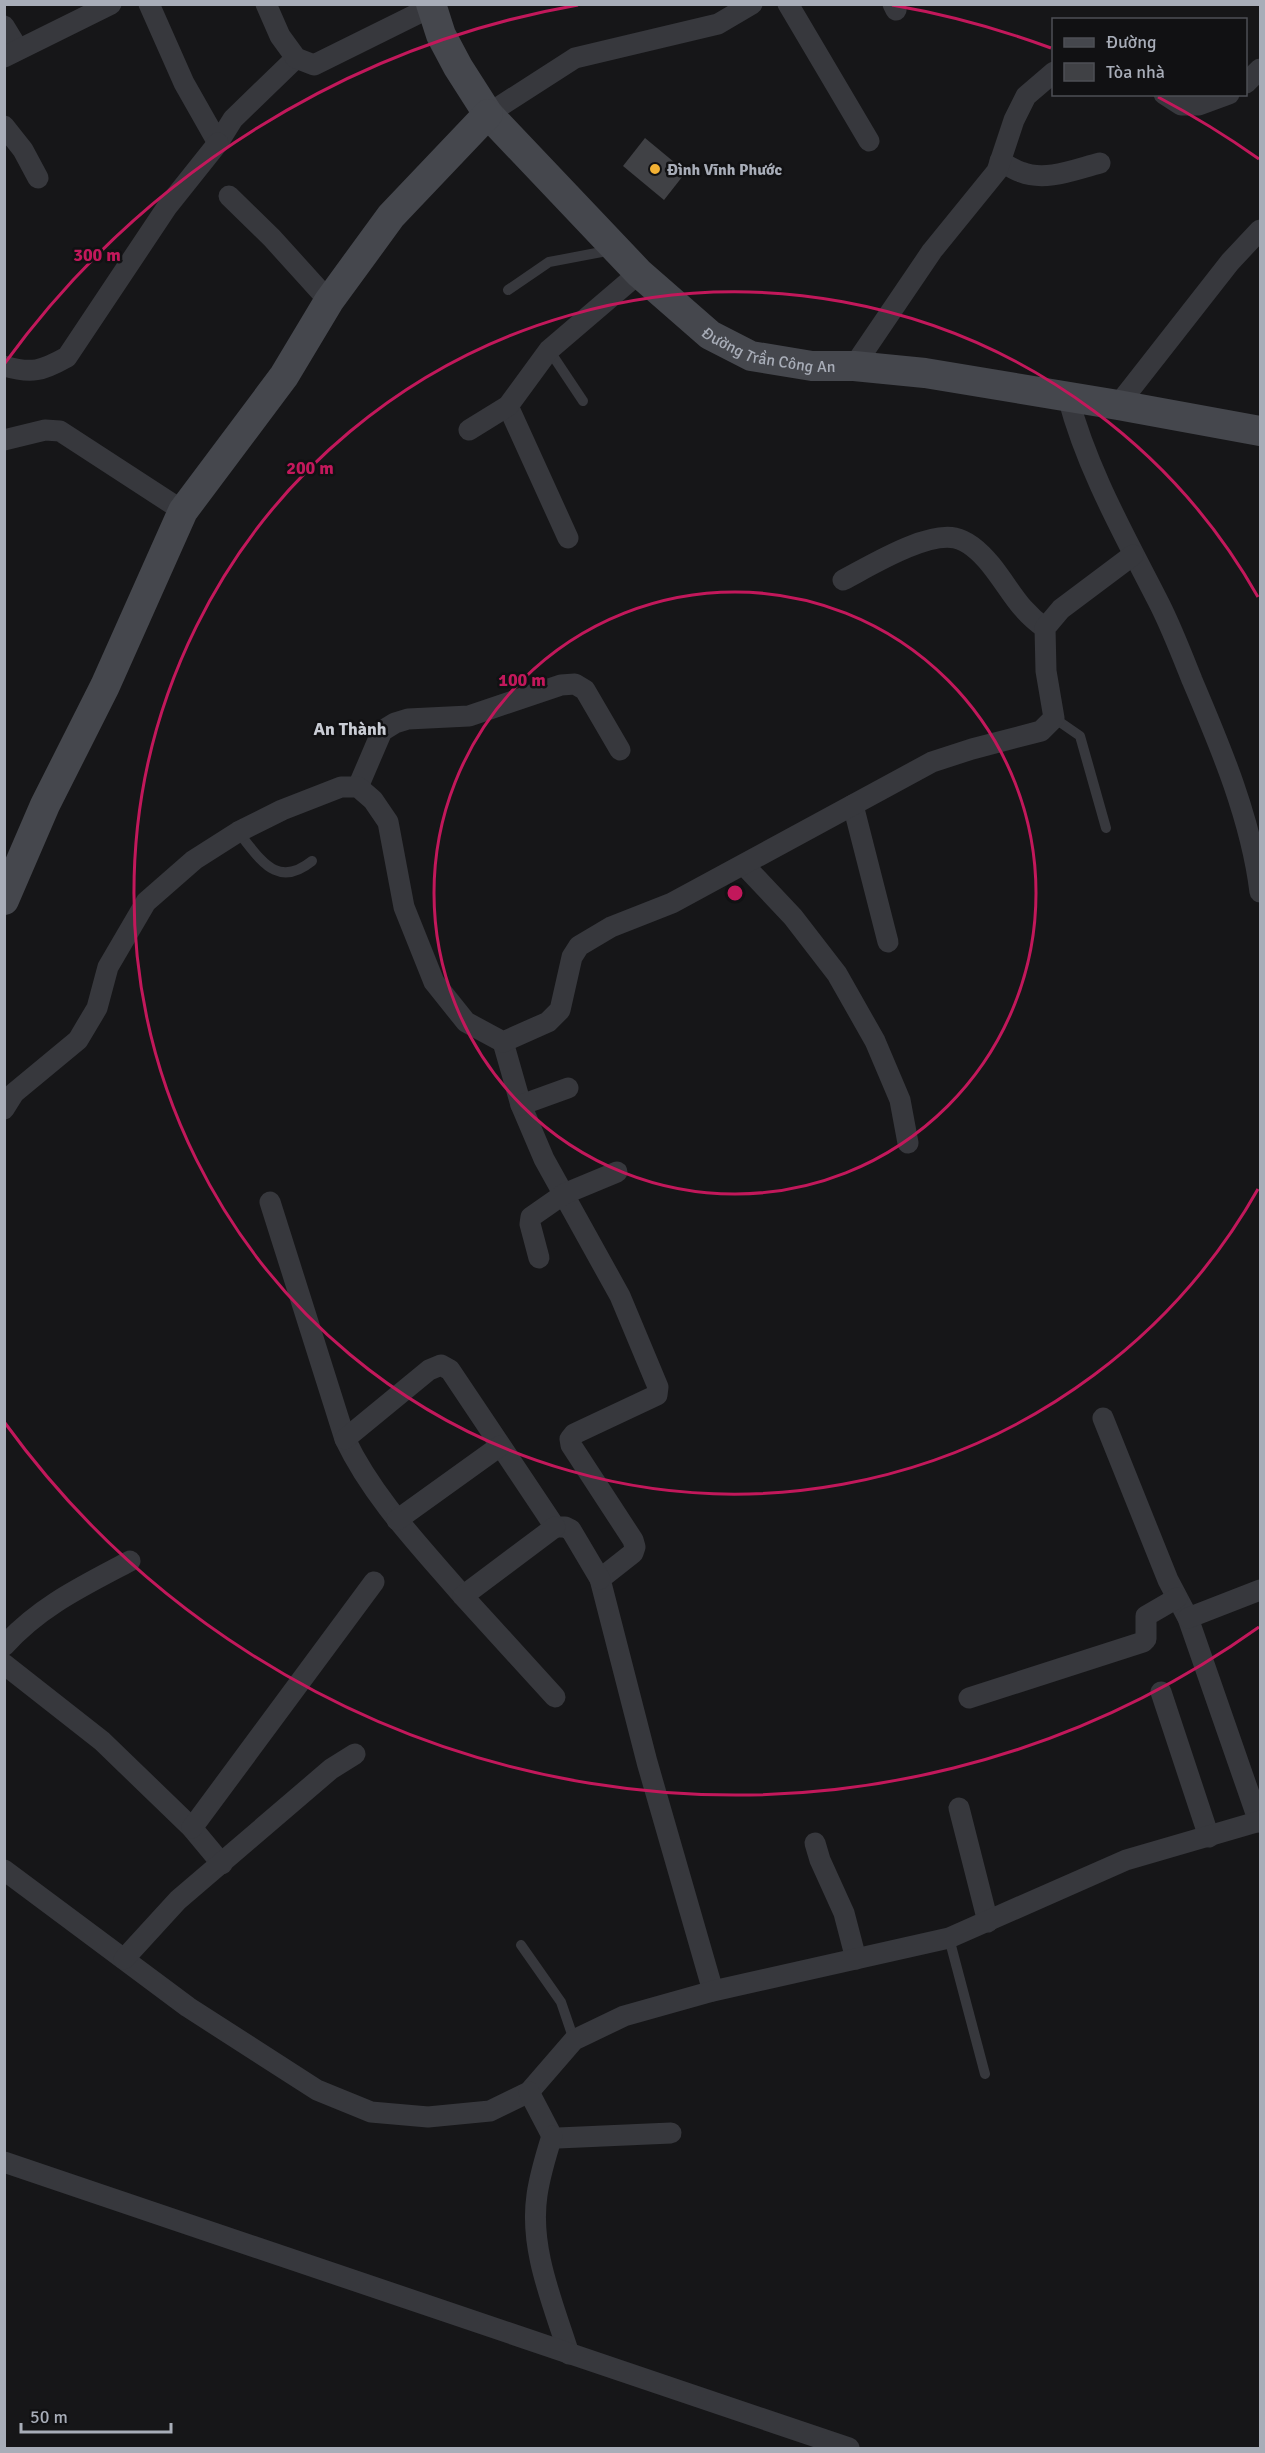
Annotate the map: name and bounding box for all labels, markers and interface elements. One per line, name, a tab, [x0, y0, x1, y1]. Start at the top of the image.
legend	[1052, 18, 1247, 96]
text: Đường	[1106, 31, 1157, 53]
text: Tòa nhà	[1106, 61, 1165, 83]
place label: Đình Vĩnh Phước	[667, 160, 782, 180]
marker: Đình Vĩnh Phước	[648, 162, 662, 176]
text: 300 m	[73, 244, 121, 266]
street label: Đường Trần Công An	[697, 323, 835, 377]
text: 200 m	[286, 457, 334, 479]
text: 100 m	[498, 669, 546, 691]
district label: An Thành	[313, 718, 387, 740]
centre of rings	[725, 883, 745, 903]
scale bar	[21, 2396, 171, 2434]
text: 50 m	[30, 2406, 68, 2428]

